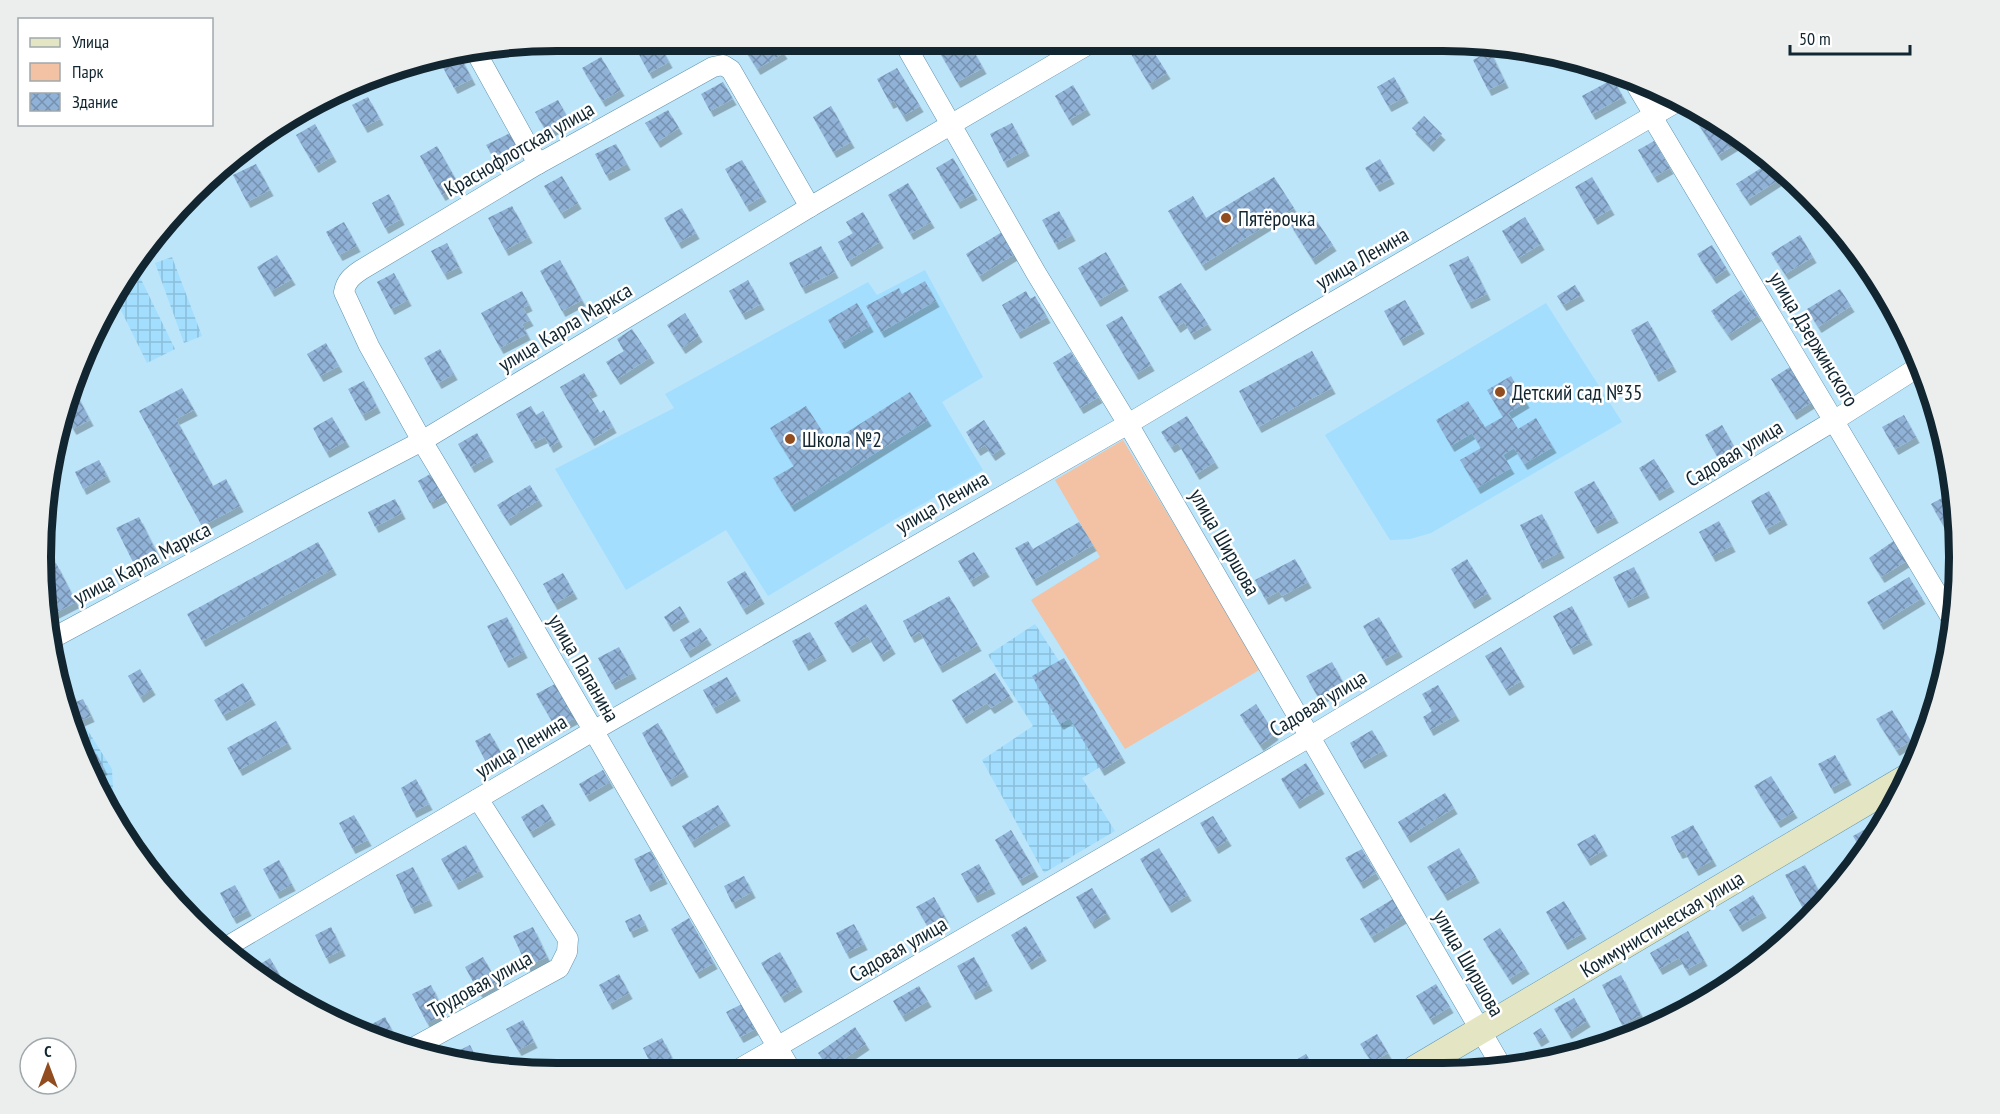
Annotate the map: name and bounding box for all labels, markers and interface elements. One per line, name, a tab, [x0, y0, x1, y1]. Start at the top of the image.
legend	[18, 18, 213, 126]
scale bar	[1790, 18, 1910, 56]
text: 50 m	[1799, 27, 1831, 50]
text: Улица	[72, 30, 109, 53]
text: Парк	[72, 60, 103, 83]
text: Здание	[72, 90, 118, 113]
street label: Краснофлотская улица	[439, 95, 599, 203]
place label: Пятёрочка	[1238, 205, 1315, 232]
marker: Пятёрочка	[1219, 211, 1233, 225]
street label: улица Ленина	[1311, 221, 1413, 295]
street label: улица Дзержинского	[1763, 267, 1865, 411]
street label: улица Карла Маркса	[493, 276, 637, 378]
place label: Детский сад №35	[1512, 379, 1642, 406]
marker: Детский сад №35	[1493, 385, 1507, 399]
street label: Садовая улица	[1680, 413, 1788, 493]
place label: Школа №2	[802, 426, 882, 453]
marker: Школа №2	[783, 432, 797, 446]
street label: улица Ленина	[891, 465, 993, 539]
street label: улица Ширшова	[1184, 484, 1266, 600]
street label: улица Карла Маркса	[69, 516, 215, 610]
street label: улица Папанина	[542, 609, 626, 727]
street label: Садовая улица	[1264, 663, 1372, 743]
street label: улица Ленина	[470, 708, 572, 784]
street label: Коммунистическая улица	[1575, 864, 1749, 984]
street label: улица Ширшова	[1428, 905, 1510, 1021]
street label: Садовая улица	[844, 910, 952, 988]
street label: Трудовая улица	[423, 944, 537, 1024]
north arrow	[18, 1036, 78, 1096]
text: С	[44, 1041, 52, 1061]

